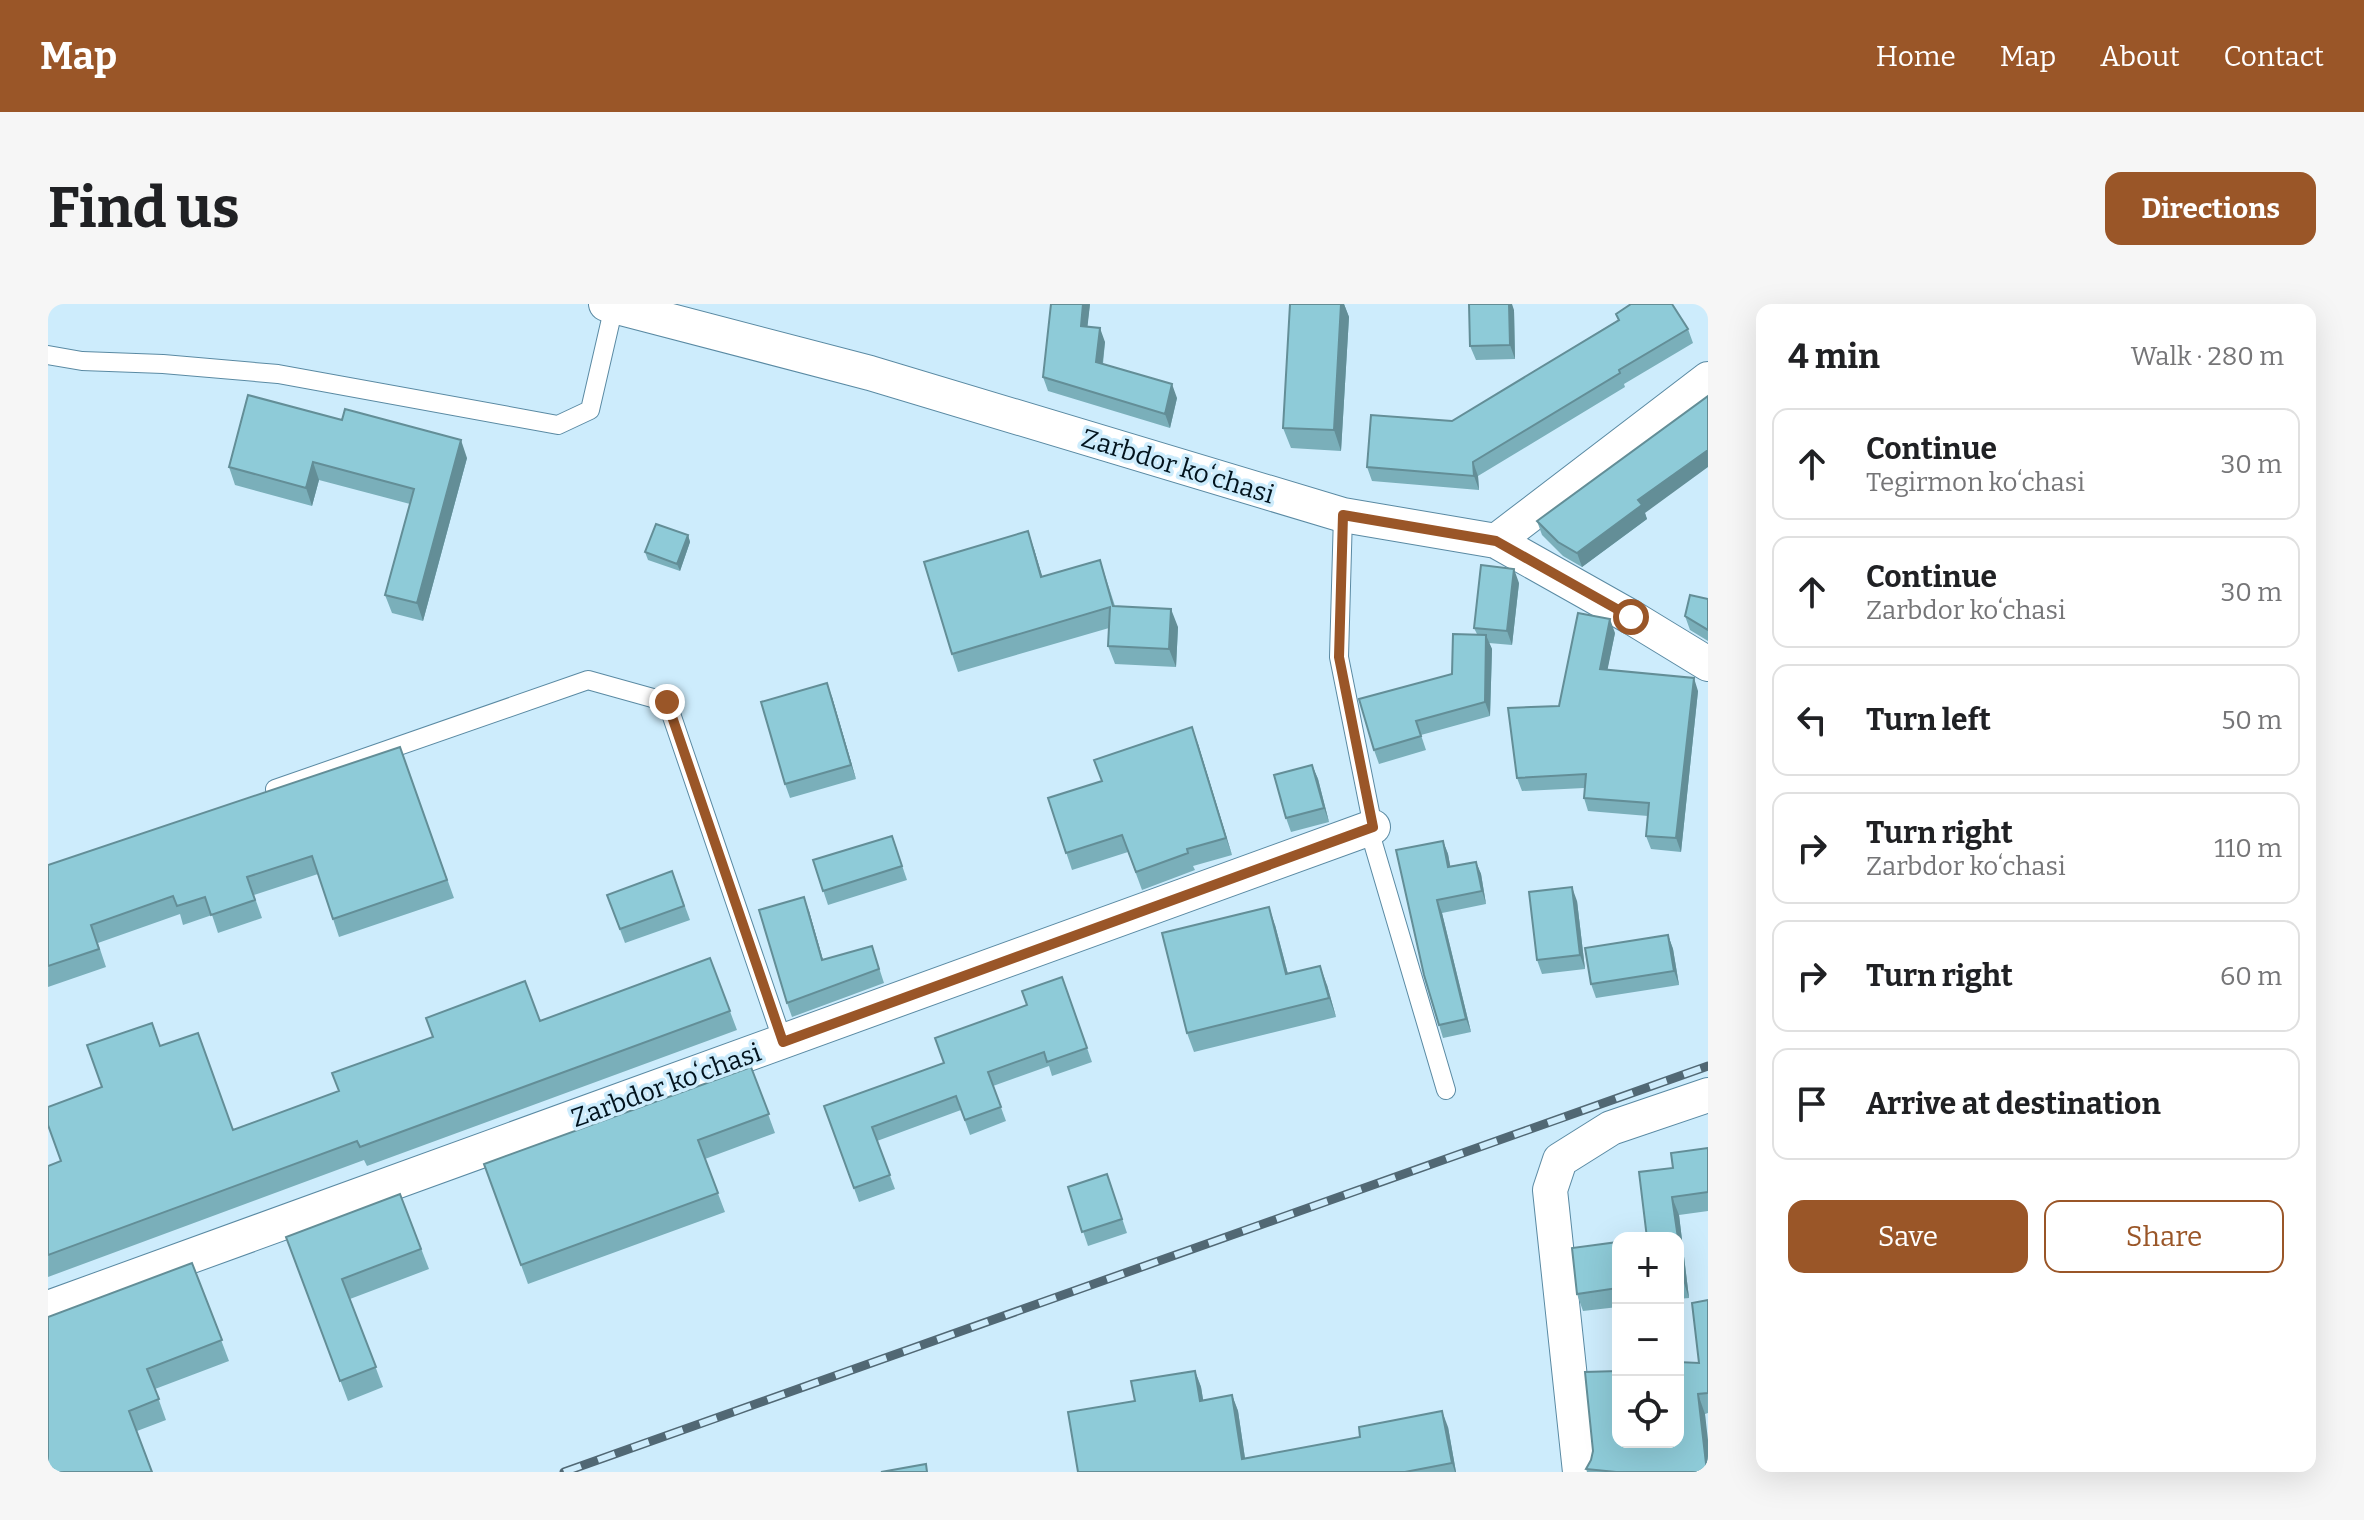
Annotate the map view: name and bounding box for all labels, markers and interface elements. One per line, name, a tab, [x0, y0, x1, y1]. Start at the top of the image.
text: Map	[40, 33, 117, 79]
text: Home	[1876, 40, 1956, 73]
text: Map	[2000, 40, 2056, 73]
text: About	[2100, 40, 2180, 73]
text: Contact	[2224, 40, 2324, 73]
button: Directions	[2105, 172, 2316, 245]
text: Find us	[48, 175, 240, 242]
text: 4 min	[1788, 336, 1880, 377]
text: Walk · 280 m	[2131, 341, 2284, 372]
street label: Zarbdor koʻchasi	[1078, 422, 1278, 511]
text: Continue	[1866, 431, 1997, 467]
icon: ahead	[1790, 442, 1834, 486]
text: 30 m	[2221, 449, 2282, 480]
text: Tegirmon koʻchasi	[1866, 467, 2085, 498]
text: Continue	[1866, 559, 1997, 595]
icon: ahead	[1790, 570, 1834, 614]
text: 30 m	[2221, 577, 2282, 608]
text: Zarbdor koʻchasi	[1866, 595, 2066, 626]
route start	[1613, 599, 1649, 635]
route end	[649, 684, 685, 720]
icon: left	[1790, 698, 1834, 742]
text: Turn left	[1866, 702, 1991, 738]
text: 50 m	[2221, 705, 2282, 736]
text: Turn right	[1866, 815, 2013, 851]
icon: right	[1790, 826, 1834, 870]
text: 110 m	[2214, 833, 2282, 864]
text: Zarbdor koʻchasi	[1866, 851, 2066, 882]
icon: right	[1790, 954, 1834, 998]
text: Turn right	[1866, 958, 2013, 994]
text: 60 m	[2220, 961, 2282, 992]
street label: Zarbdor koʻchasi	[567, 1037, 766, 1134]
icon: arrive	[1790, 1082, 1834, 1126]
text: Arrive at destination	[1866, 1086, 2161, 1122]
button: Save	[1788, 1200, 2028, 1273]
button: Share	[2044, 1200, 2284, 1273]
map controls	[1612, 1232, 1684, 1448]
button: +	[1612, 1232, 1684, 1304]
button: −	[1612, 1304, 1684, 1376]
button: locate	[1612, 1376, 1684, 1448]

